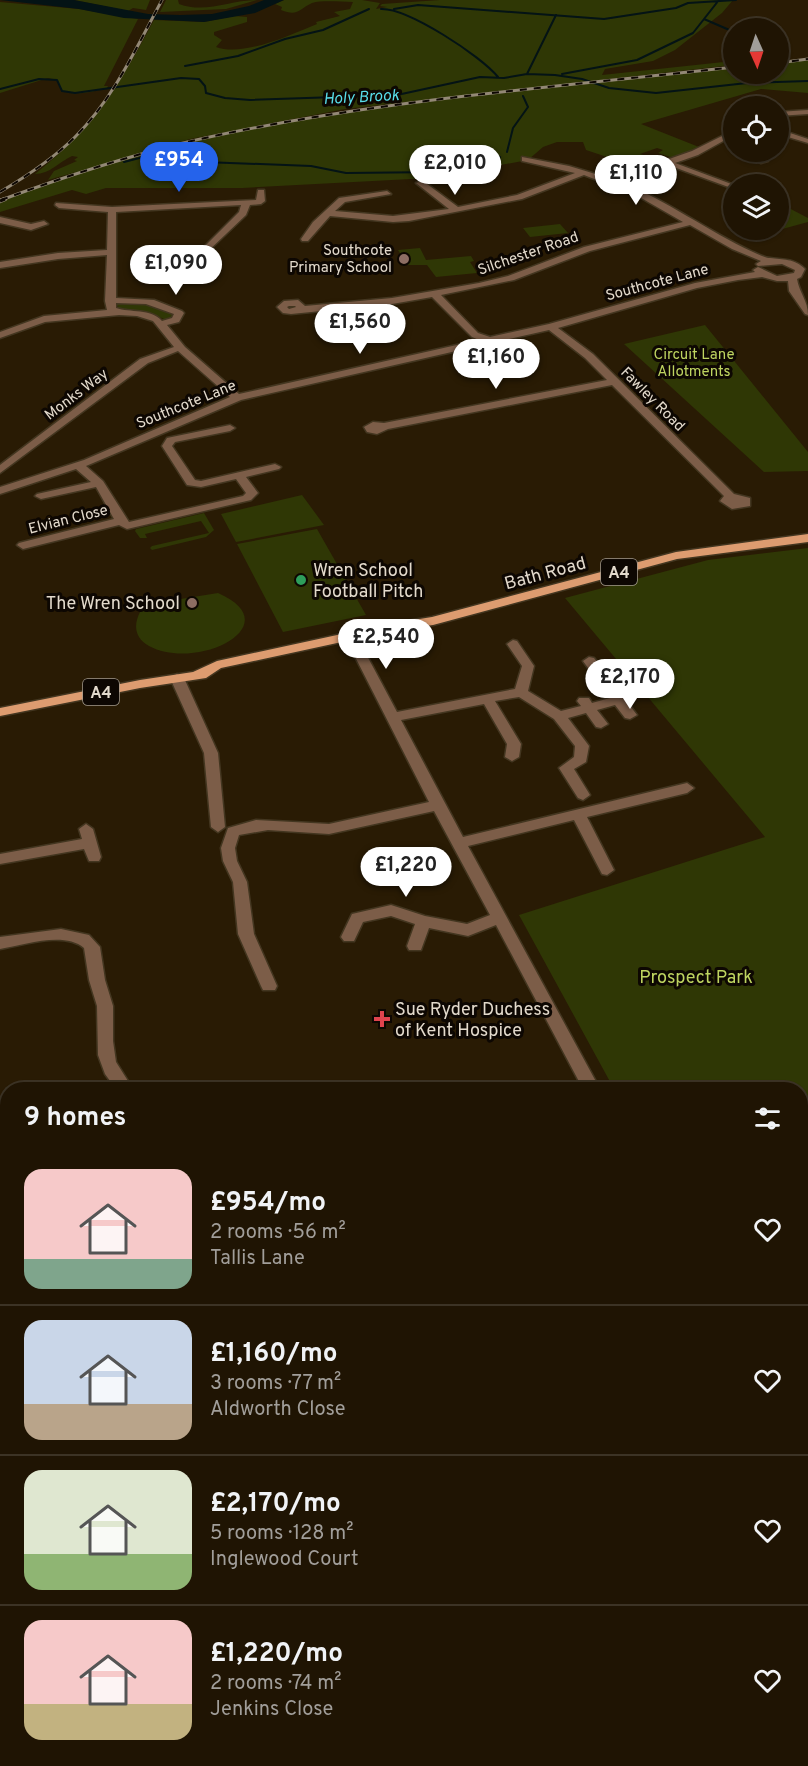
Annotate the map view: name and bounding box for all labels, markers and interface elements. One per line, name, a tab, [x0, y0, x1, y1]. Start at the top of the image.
north arrow	[723, 18, 789, 84]
map controls	[723, 18, 789, 240]
water label: Holy Brook	[323, 86, 401, 110]
button: locate	[723, 96, 789, 162]
pin: £954	[143, 142, 215, 193]
pin: £2,010	[406, 145, 504, 196]
text: £954	[154, 148, 204, 174]
text: £2,010	[423, 151, 487, 177]
pin: £1,110	[587, 155, 685, 206]
text: £1,110	[609, 161, 663, 187]
button: layers	[723, 174, 789, 240]
street label: Silchester Road	[476, 228, 581, 281]
place label: Southcote Primary School	[289, 242, 392, 278]
pin: £1,090	[127, 245, 225, 296]
text: £1,090	[144, 251, 208, 277]
marker: Southcote Primary School	[397, 252, 411, 266]
street label: Southcote Lane	[604, 261, 711, 306]
pin: £1,560	[311, 304, 409, 355]
text: £1,560	[329, 310, 391, 336]
pin: £1,160	[447, 339, 545, 390]
text: £1,160	[467, 345, 525, 371]
park label: Circuit Lane Allotments	[654, 346, 734, 382]
street label: Fawley Road	[616, 364, 688, 436]
street label: Monks Way	[41, 365, 113, 425]
street label: Southcote Lane	[134, 377, 239, 434]
street label: Elvian Close	[27, 501, 110, 540]
street label: Bath Road	[502, 553, 589, 596]
road number: A4	[601, 559, 637, 585]
place label: Wren School Football Pitch	[313, 560, 424, 604]
marker: Wren School Football Pitch	[294, 573, 308, 587]
place label: The Wren School	[46, 593, 180, 616]
marker: The Wren School	[185, 596, 199, 610]
pin: £2,540	[337, 619, 435, 670]
text: £2,540	[352, 625, 420, 651]
pin: £2,170	[581, 659, 679, 710]
text: £2,170	[599, 665, 661, 691]
road number: A4	[83, 679, 119, 705]
pin: £1,220	[357, 847, 455, 898]
text: £1,220	[375, 853, 437, 879]
park label: Prospect Park	[639, 967, 753, 990]
place label: Sue Ryder Duchess of Kent Hospice	[395, 999, 550, 1043]
marker: Sue Ryder Duchess of Kent Hospice	[373, 1010, 391, 1028]
text: 9 homes	[24, 1102, 126, 1135]
icon: filters	[751, 1102, 784, 1135]
text: £954/mo	[210, 1187, 326, 1220]
icon: home	[72, 1193, 144, 1265]
icon: heart	[751, 1213, 784, 1246]
text: 2 rooms · 56 m²	[210, 1220, 346, 1246]
text: Tallis Lane	[210, 1246, 305, 1272]
text: £1,160/mo	[210, 1338, 338, 1371]
icon: home	[72, 1344, 144, 1416]
icon: heart	[751, 1364, 784, 1397]
text: 3 rooms · 77 m²	[210, 1371, 341, 1397]
text: Aldworth Close	[210, 1397, 346, 1423]
text: £2,170/mo	[210, 1488, 341, 1521]
icon: home	[72, 1494, 144, 1566]
icon: heart	[751, 1514, 784, 1547]
text: 5 rooms · 128 m²	[210, 1521, 353, 1547]
text: Inglewood Court	[210, 1547, 359, 1573]
text: £1,220/mo	[210, 1638, 343, 1671]
icon: home	[72, 1644, 144, 1716]
icon: heart	[751, 1664, 784, 1697]
text: 2 rooms · 74 m²	[210, 1671, 341, 1697]
text: Jenkins Close	[210, 1697, 333, 1723]

